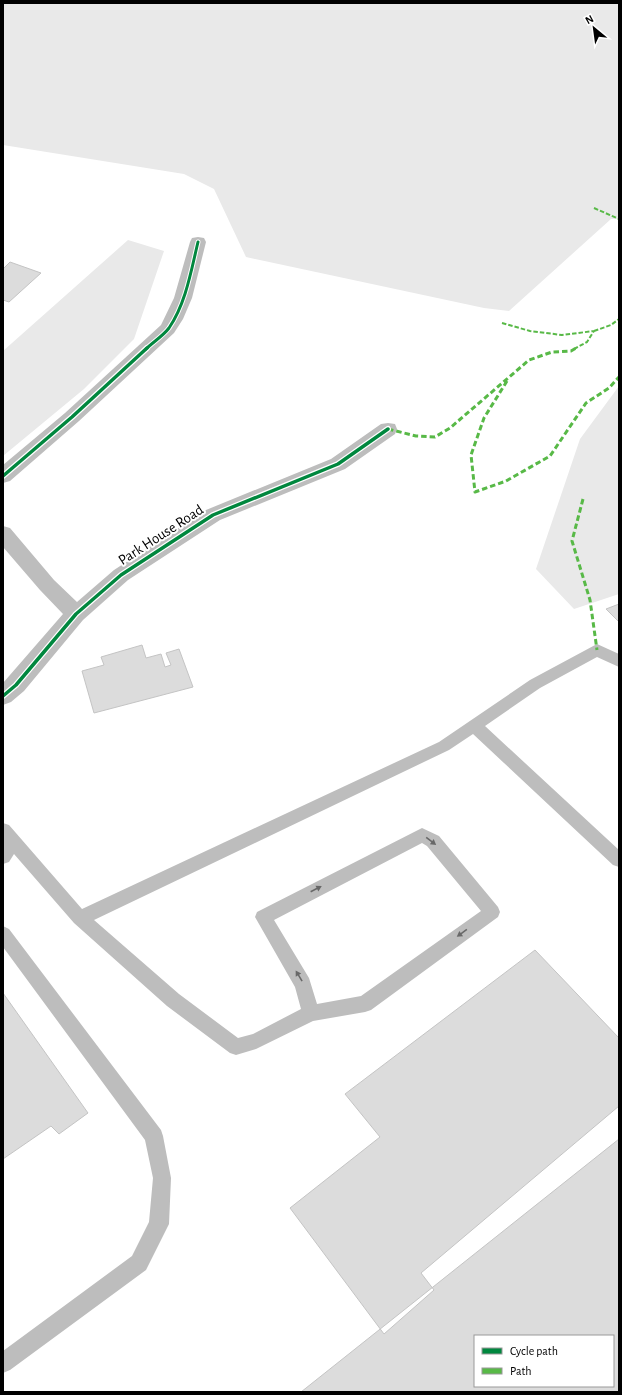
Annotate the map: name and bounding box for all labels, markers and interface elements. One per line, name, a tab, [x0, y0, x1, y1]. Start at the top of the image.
north arrow	[574, 8, 614, 48]
text: N	[583, 13, 595, 26]
street label: Park House Road	[116, 502, 206, 568]
one-way arrow	[426, 837, 437, 845]
one-way arrow	[311, 886, 322, 892]
one-way arrow	[457, 929, 467, 937]
one-way arrow	[295, 970, 302, 982]
legend	[474, 1335, 614, 1387]
text: Cycle path	[510, 1345, 558, 1358]
text: Path	[510, 1365, 532, 1377]

